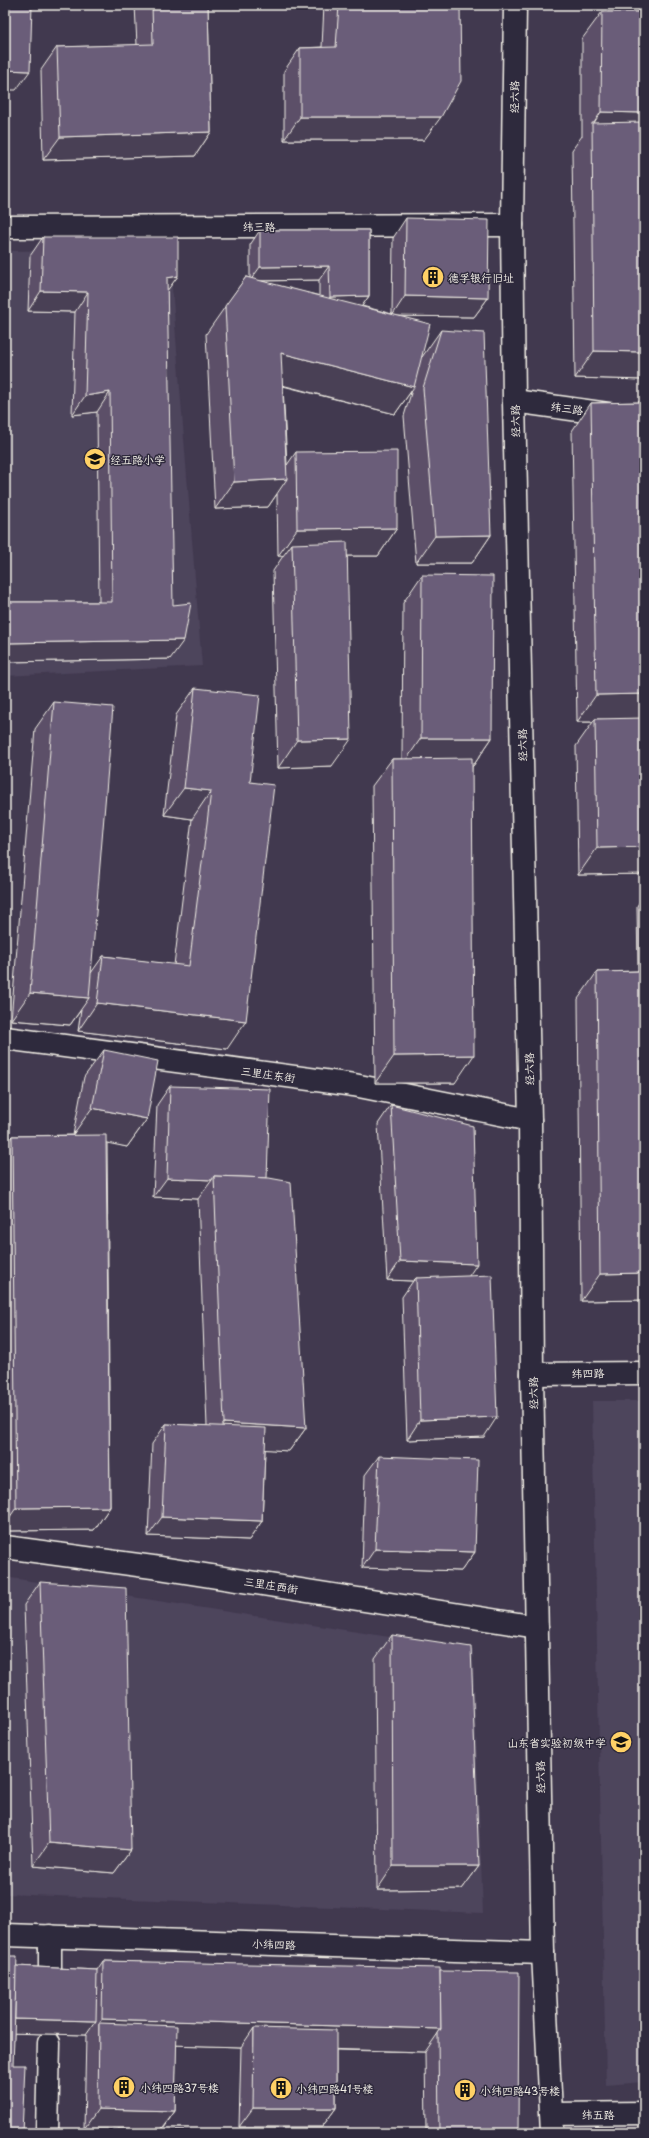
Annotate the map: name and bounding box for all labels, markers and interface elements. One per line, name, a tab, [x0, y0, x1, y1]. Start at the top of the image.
street label: 经六路	[505, 80, 523, 114]
street label: 纬三路	[243, 218, 276, 235]
building icon: 德孚银行旧址	[420, 264, 446, 290]
place label: 德孚银行旧址	[448, 269, 514, 286]
street label: 纬三路	[549, 397, 585, 419]
street label: 经六路	[506, 404, 524, 438]
school or university icon: 经五路小学	[82, 446, 108, 472]
place label: 经五路小学	[110, 451, 165, 468]
street label: 经六路	[513, 728, 531, 762]
street label: 经六路	[520, 1052, 538, 1086]
street label: 三里庄东街	[240, 1062, 297, 1086]
street label: 纬四路	[571, 1364, 605, 1382]
street label: 经六路	[524, 1376, 542, 1410]
street label: 三里庄西街	[243, 1572, 300, 1598]
school or university icon: 山东省实验初级中学	[608, 1729, 634, 1755]
place label: 山东省实验初级中学	[507, 1734, 606, 1751]
street label: 经六路	[531, 1760, 549, 1794]
street label: 小纬四路	[252, 1935, 296, 1953]
building icon: 小纬四路37号楼	[111, 2074, 137, 2100]
building icon: 小纬四路41号楼	[268, 2075, 294, 2101]
building icon: 小纬四路43号楼	[452, 2077, 478, 2103]
place label: 小纬四路37号楼	[140, 2079, 219, 2096]
place label: 小纬四路41号楼	[296, 2080, 374, 2097]
place label: 小纬四路43号楼	[480, 2082, 560, 2099]
street label: 纬五路	[582, 2106, 615, 2123]

